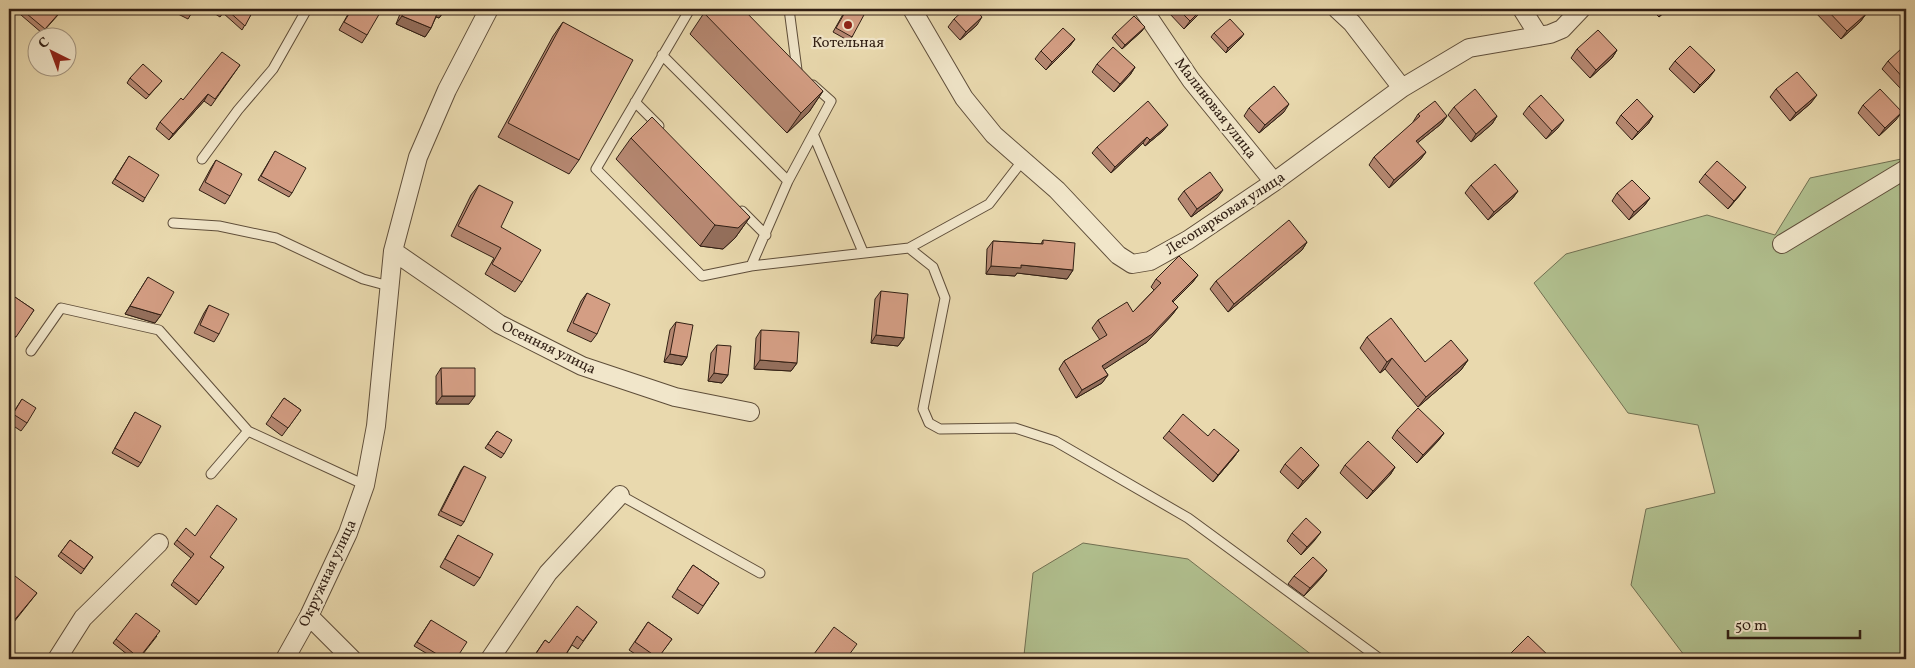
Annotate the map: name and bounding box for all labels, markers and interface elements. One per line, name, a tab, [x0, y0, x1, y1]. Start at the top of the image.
marker: Котельная	[842, 19, 854, 31]
north arrow	[28, 28, 78, 78]
text: С	[35, 33, 54, 54]
place label: Котельная	[812, 33, 884, 54]
street label: Малиновая улица	[1169, 54, 1261, 164]
street label: Лесопарковая улица	[1162, 168, 1290, 261]
street label: Осенняя улица	[497, 316, 599, 380]
street label: Окружная улица	[294, 517, 362, 631]
scale bar	[1728, 608, 1860, 640]
text: 50 m	[1735, 616, 1767, 637]

